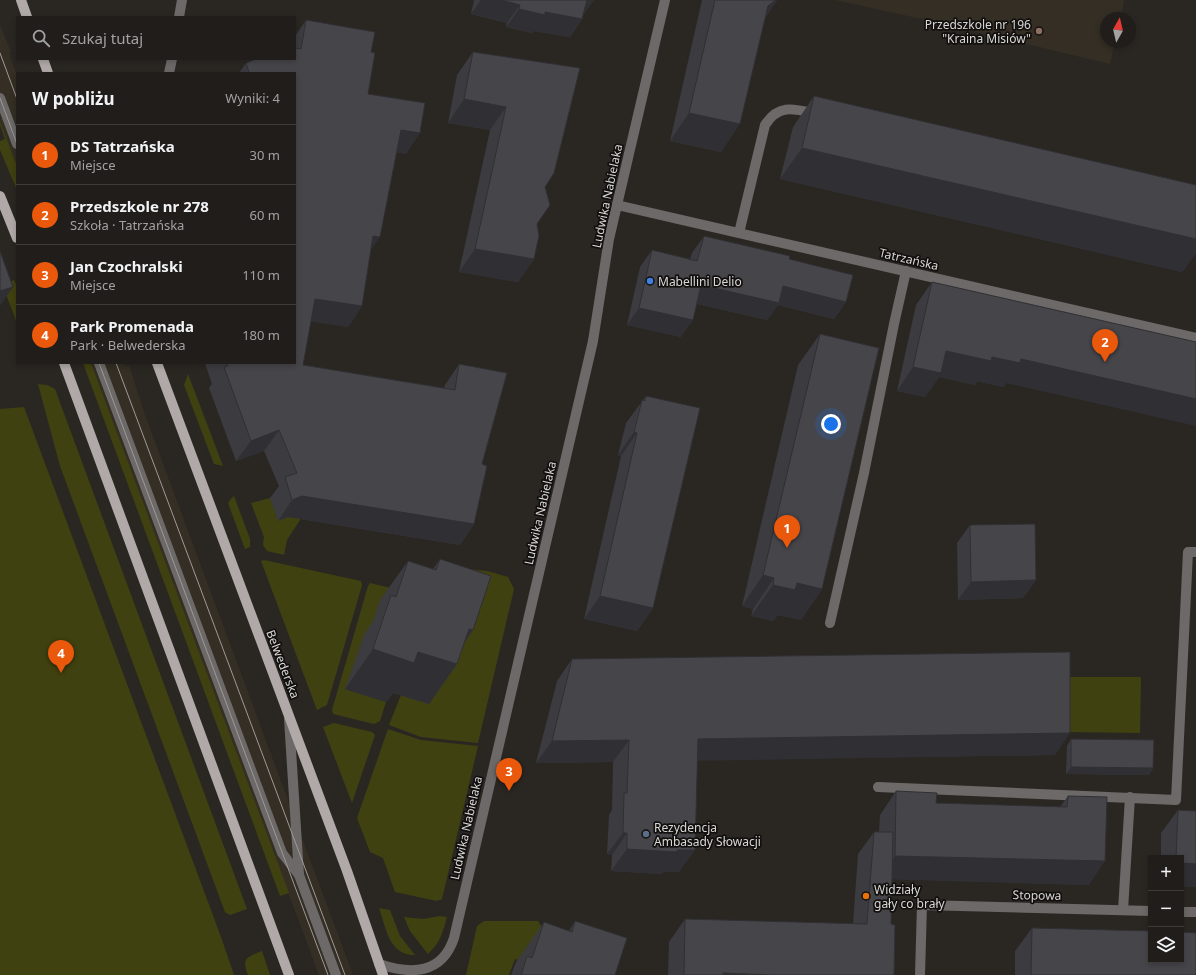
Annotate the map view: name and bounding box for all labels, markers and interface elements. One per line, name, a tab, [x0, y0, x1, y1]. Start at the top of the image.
north arrow	[1100, 12, 1136, 48]
search box	[16, 16, 296, 60]
place label: Przedszkole nr 196 "Kraina Misiów"	[925, 16, 1031, 47]
marker: Przedszkole nr 196 "Kraina Misiów"	[1034, 26, 1044, 36]
icon: search	[30, 27, 52, 49]
text: Szukaj tutaj	[62, 28, 143, 48]
text: W pobliżu	[32, 87, 115, 110]
text: Wyniki: 4	[225, 89, 280, 107]
text: DS Tatrzańska	[70, 136, 175, 156]
street label: Ludwika Nabielaka	[588, 142, 626, 250]
text: 1	[41, 146, 49, 164]
text: 30 m	[250, 146, 280, 164]
text: Miejsce	[70, 156, 116, 174]
text: Przedszkole nr 278	[70, 196, 209, 216]
text: 2	[41, 206, 49, 224]
text: 60 m	[250, 206, 280, 224]
text: Szkoła · Tatrzańska	[70, 216, 184, 234]
street label: Tatrzańska	[878, 244, 940, 274]
text: Jan Czochralski	[70, 256, 183, 276]
text: 3	[41, 266, 49, 284]
text: 110 m	[242, 266, 280, 284]
place label: Mabellini Delio	[658, 273, 742, 290]
text: Miejsce	[70, 276, 116, 294]
marker: Mabellini Delio	[645, 276, 655, 286]
text: Park Promenada	[70, 316, 194, 336]
text: 4	[41, 326, 49, 344]
text: 180 m	[242, 326, 280, 344]
pin: 2	[1092, 329, 1118, 362]
text: Park · Belwederska	[70, 336, 186, 354]
your location	[821, 414, 841, 434]
street label: Ludwika Nabielaka	[520, 459, 560, 567]
pin: 1	[774, 515, 800, 548]
street label: Belwederska	[262, 627, 304, 701]
pin: 4	[48, 640, 74, 673]
pin: 3	[496, 758, 522, 791]
street label: Ludwika Nabielaka	[446, 774, 486, 882]
place label: Rezydencja Ambasady Słowacji	[654, 819, 761, 850]
marker: Rezydencja Ambasady Słowacji	[641, 829, 651, 839]
map controls	[1148, 855, 1184, 963]
button: +	[1148, 855, 1184, 891]
place label: Widziały gały co brały	[874, 881, 946, 912]
street label: Stopowa	[1012, 886, 1062, 904]
marker: Widziały gały co brały	[861, 891, 871, 901]
button: −	[1148, 891, 1184, 927]
button: layers	[1148, 927, 1184, 963]

